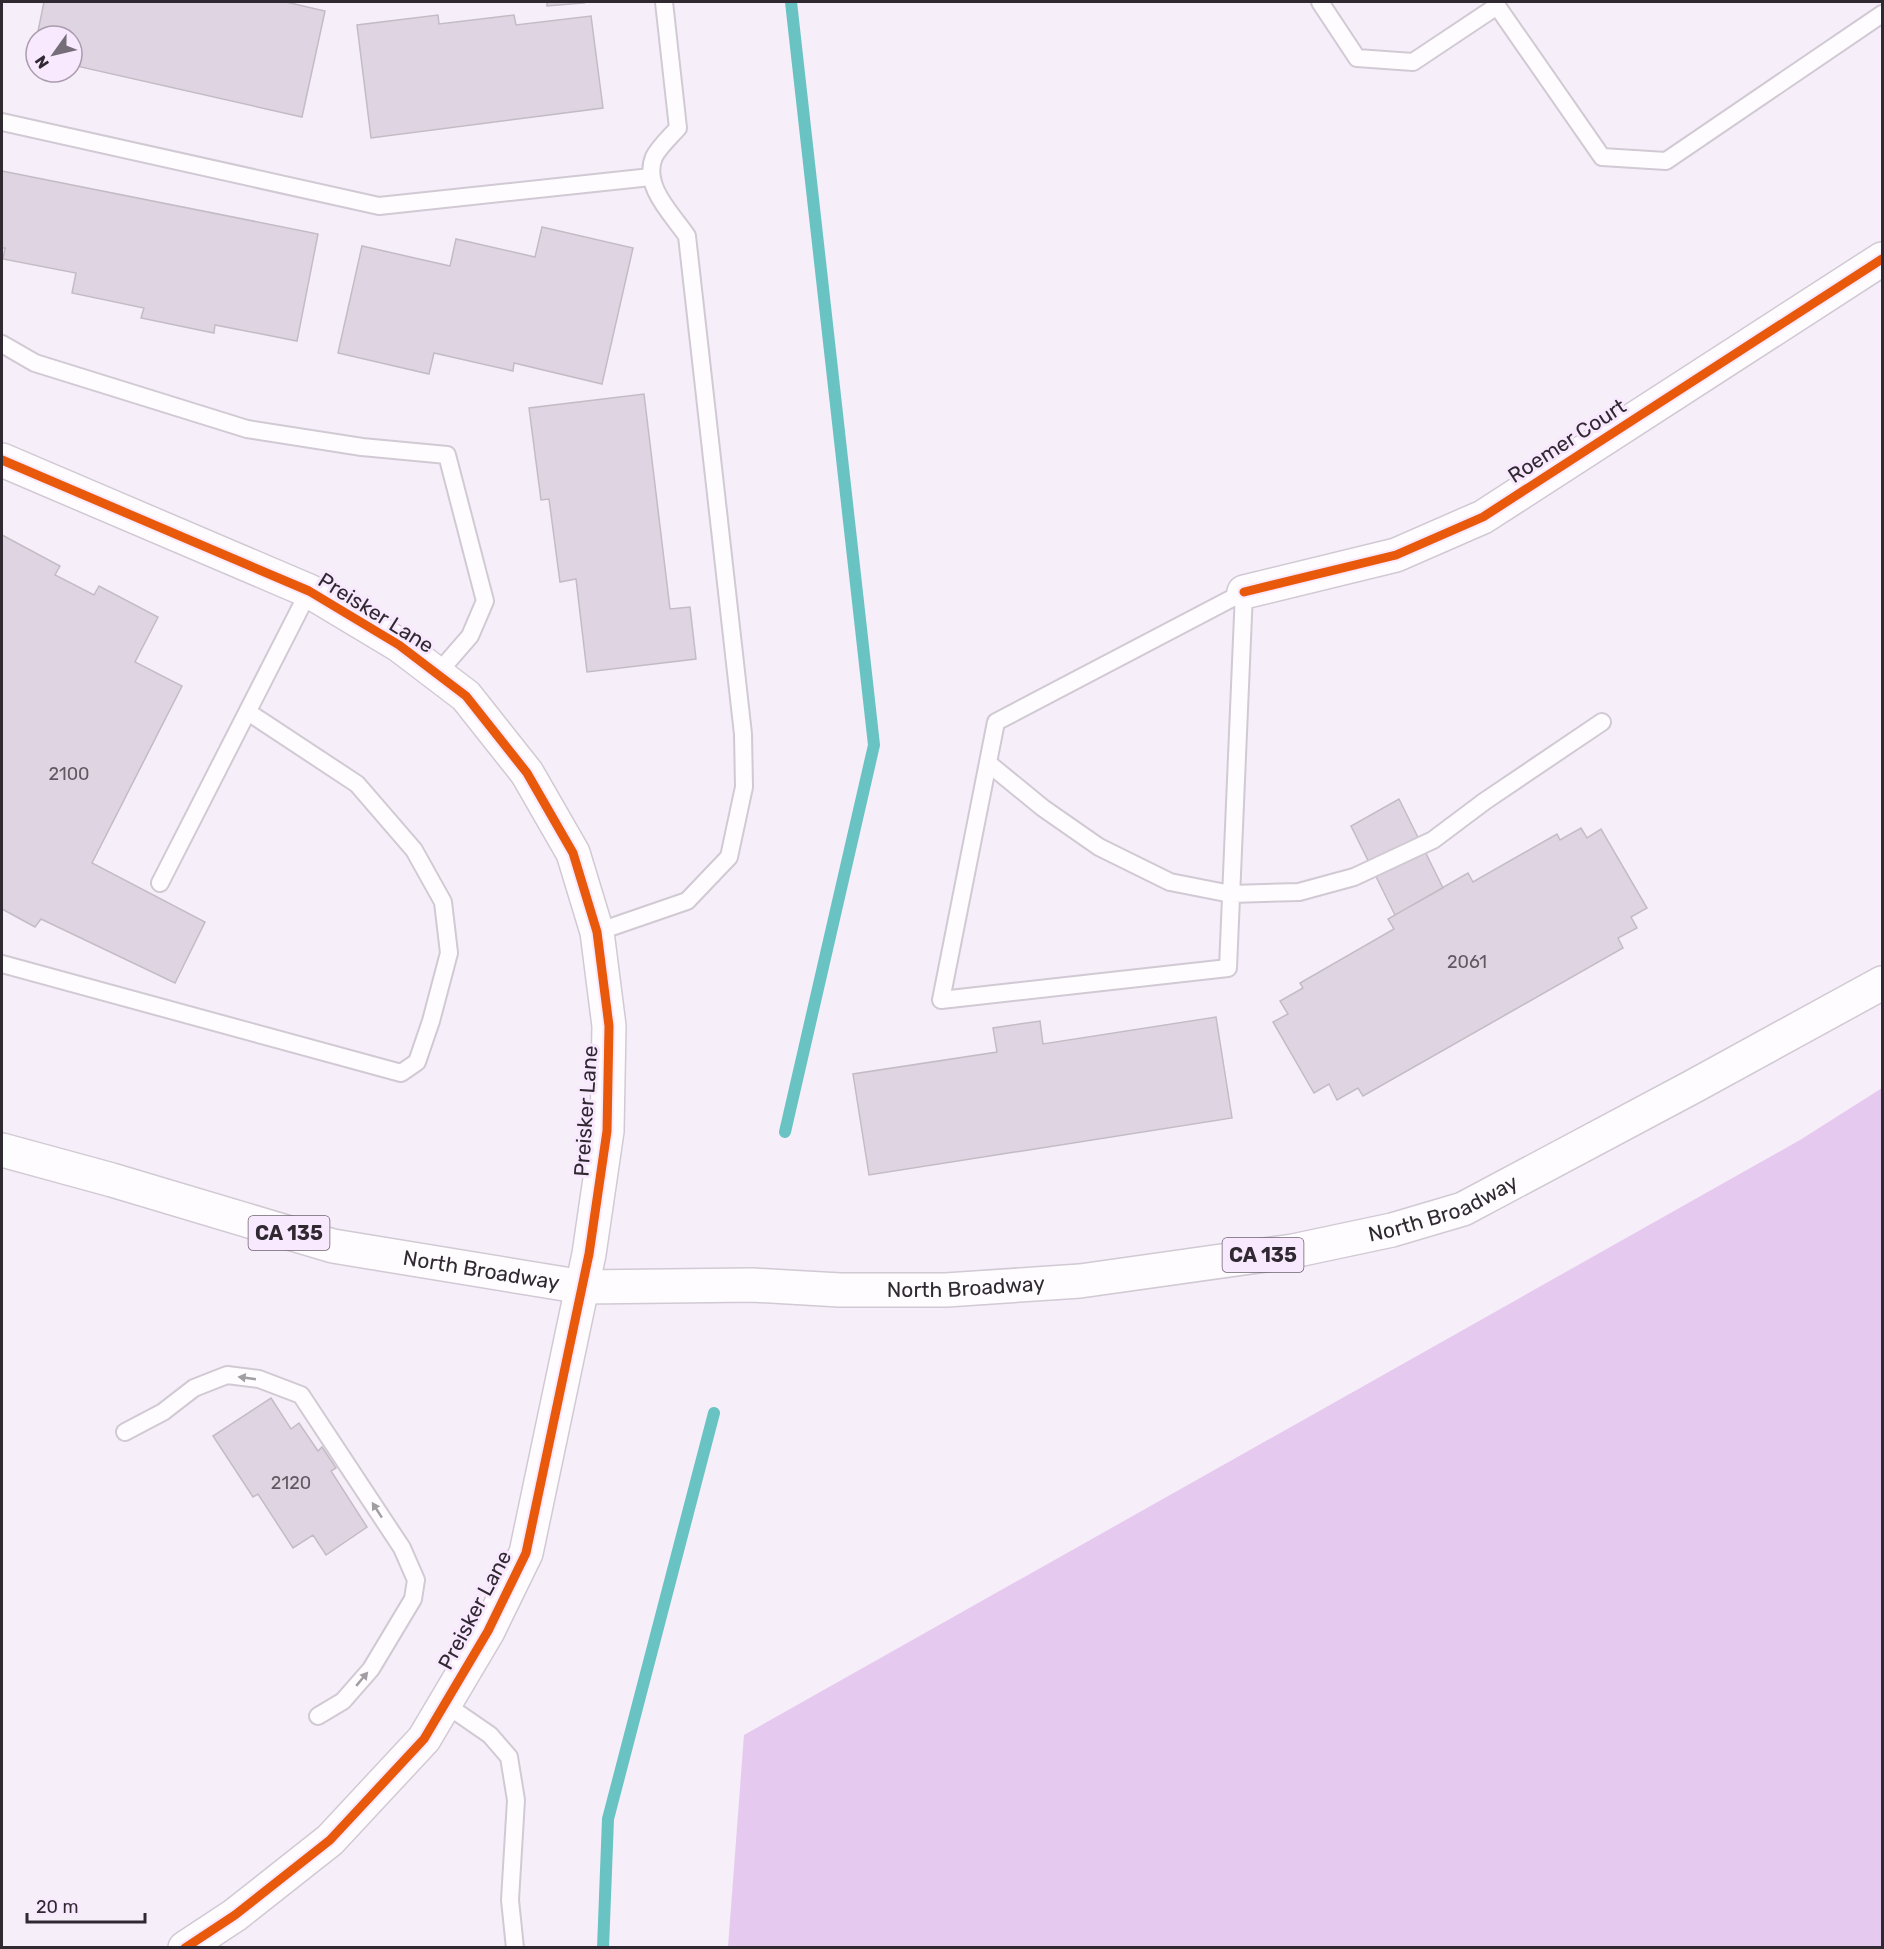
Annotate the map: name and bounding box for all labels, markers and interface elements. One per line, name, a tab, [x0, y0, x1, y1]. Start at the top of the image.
north arrow	[24, 24, 84, 84]
text: N	[31, 52, 53, 72]
street label: Roemer Court	[1503, 393, 1630, 488]
street label: Preisker Lane	[314, 567, 439, 658]
house number: 2100	[48, 763, 90, 785]
house number: 2061	[1447, 951, 1487, 973]
street label: Preisker Lane	[568, 1045, 603, 1177]
street label: North Broadway	[1366, 1169, 1522, 1247]
road number: CA 135	[248, 1216, 330, 1250]
road number: CA 135	[1222, 1238, 1304, 1272]
street label: North Broadway	[401, 1245, 562, 1295]
street label: North Broadway	[887, 1270, 1046, 1302]
one-way arrow	[237, 1373, 256, 1382]
house number: 2120	[271, 1472, 311, 1494]
one-way arrow	[371, 1502, 383, 1518]
street label: Preisker Lane	[433, 1546, 516, 1674]
one-way arrow	[355, 1672, 368, 1687]
scale bar	[27, 1886, 146, 1924]
text: 20 m	[36, 1896, 78, 1918]

